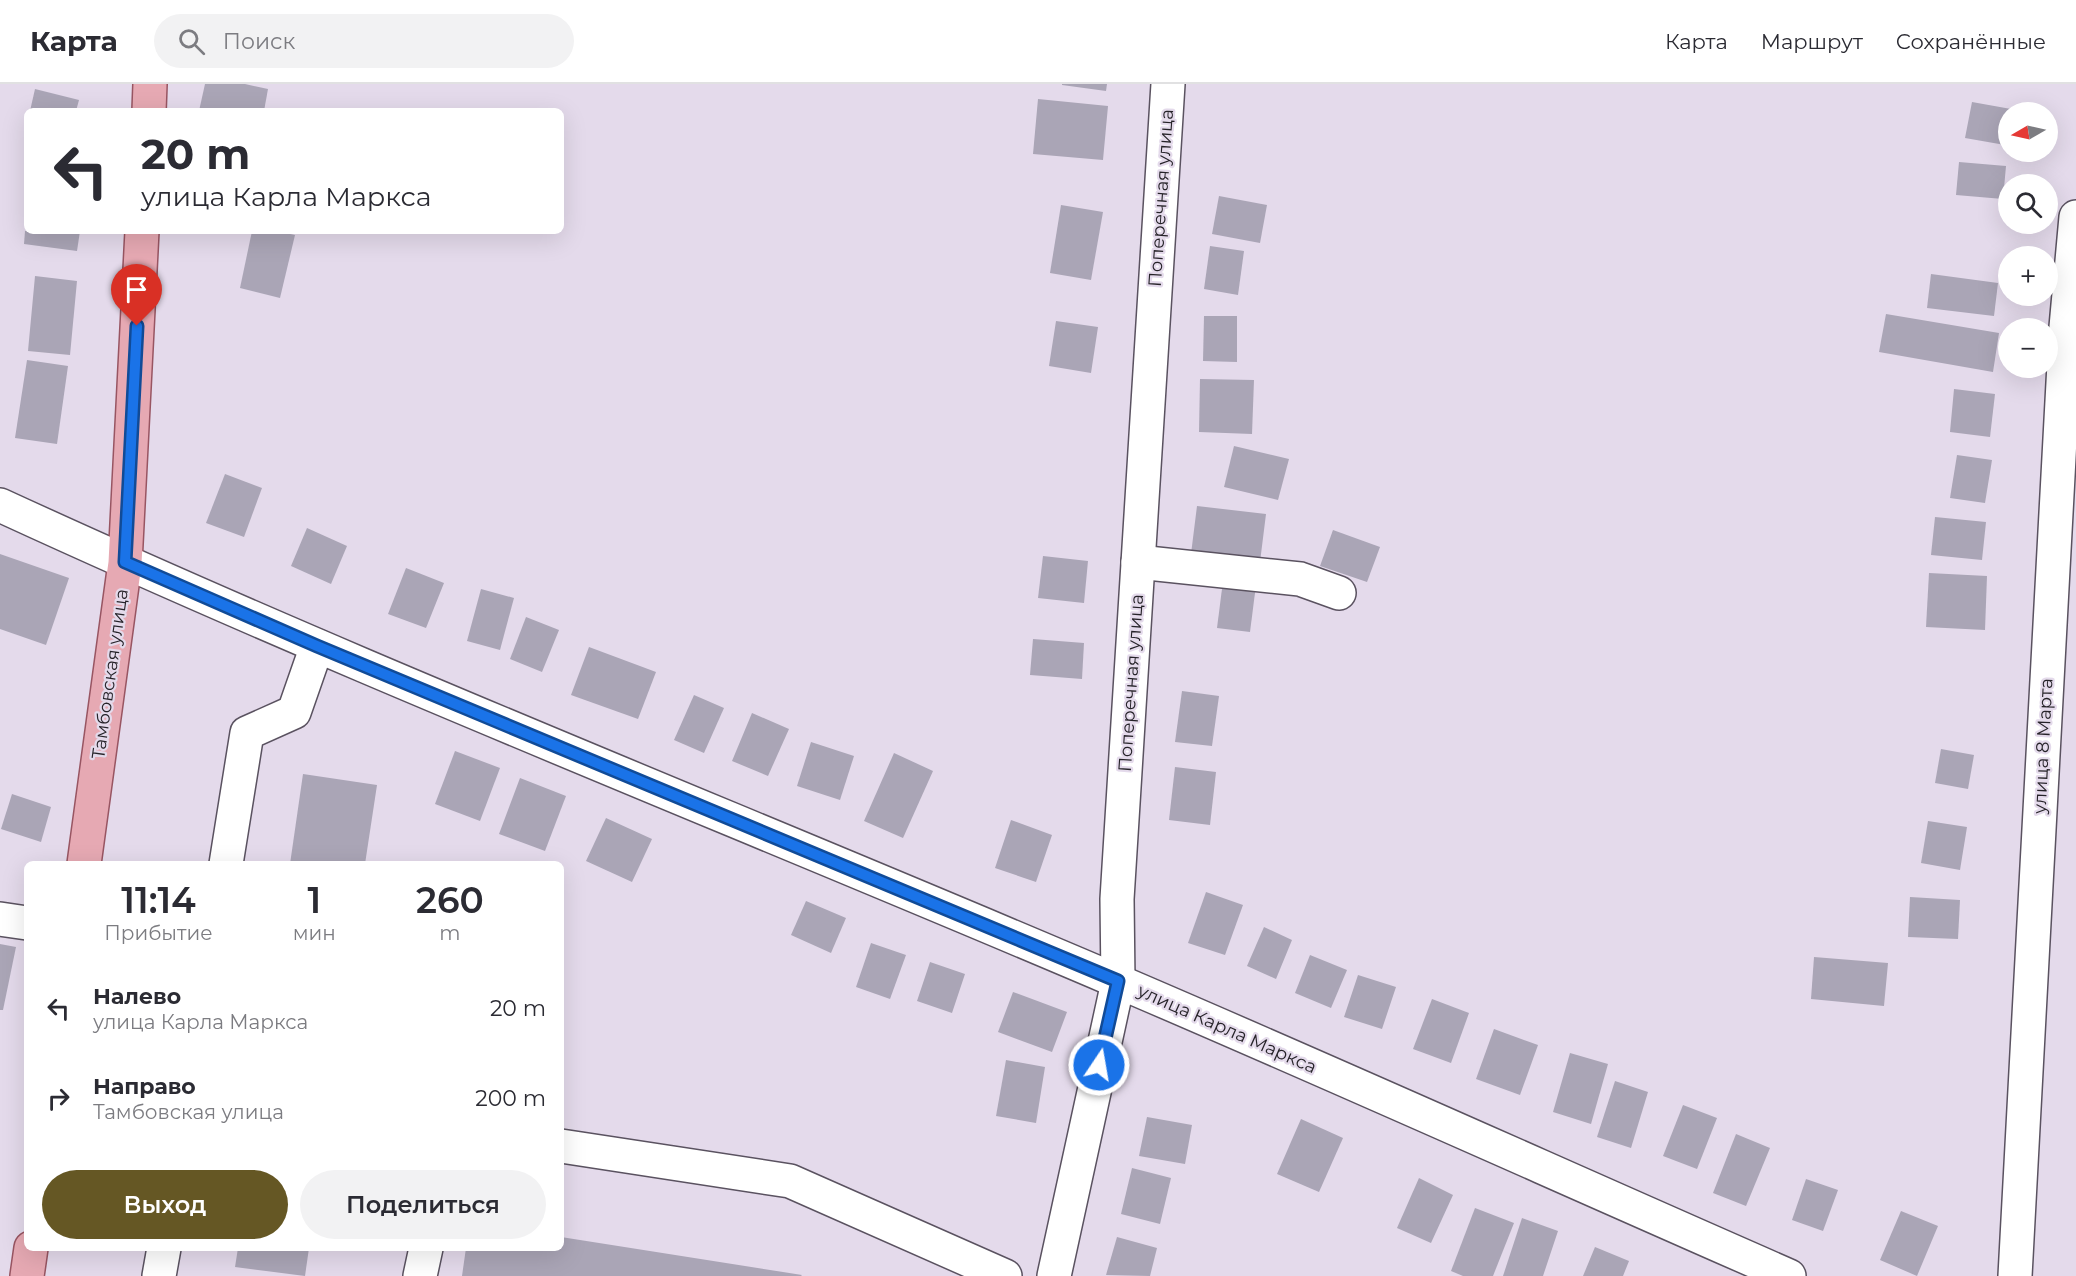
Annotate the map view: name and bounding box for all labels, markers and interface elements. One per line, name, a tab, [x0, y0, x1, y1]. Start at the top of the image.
search box	[154, 14, 574, 68]
text: Карта	[30, 24, 118, 58]
icon: search	[175, 25, 208, 58]
text: Поиск	[223, 28, 295, 55]
text: Карта	[1665, 29, 1728, 54]
text: Маршрут	[1761, 29, 1863, 54]
text: Сохранённые	[1896, 29, 2046, 54]
north arrow	[1998, 102, 2058, 162]
map controls	[1998, 102, 2058, 378]
street label: Поперечная улица	[1144, 108, 1178, 288]
text: 20 m	[141, 128, 250, 180]
icon: left	[42, 132, 120, 210]
button: search	[1998, 174, 2058, 234]
text: улица Карла Маркса	[141, 180, 431, 213]
button: +	[1998, 246, 2058, 306]
pin	[111, 264, 162, 326]
icon: arrive	[120, 273, 153, 306]
button: −	[1998, 318, 2058, 378]
street label: Тамбовская улица	[87, 587, 133, 761]
street label: Поперечная улица	[1114, 593, 1148, 773]
street label: улица 8 Марта	[2028, 678, 2058, 815]
text: 11:14	[121, 878, 196, 922]
text: 1	[307, 878, 321, 922]
text: 260	[416, 878, 484, 922]
text: Прибытие	[104, 921, 213, 945]
text: мин	[293, 921, 336, 945]
text: m	[439, 921, 461, 945]
street label: улица Карла Маркса	[1133, 979, 1320, 1078]
text: Налево	[93, 983, 181, 1010]
icon: left	[42, 992, 75, 1025]
text: 20 m	[490, 995, 546, 1022]
text: улица Карла Маркса	[93, 1010, 308, 1034]
position arrow	[1067, 1033, 1131, 1097]
text: Направо	[93, 1073, 196, 1100]
icon: right	[42, 1082, 75, 1115]
text: 200 m	[475, 1085, 546, 1112]
text: Тамбовская улица	[93, 1100, 284, 1124]
button: Выход	[42, 1170, 288, 1239]
button: Поделиться	[300, 1170, 546, 1239]

